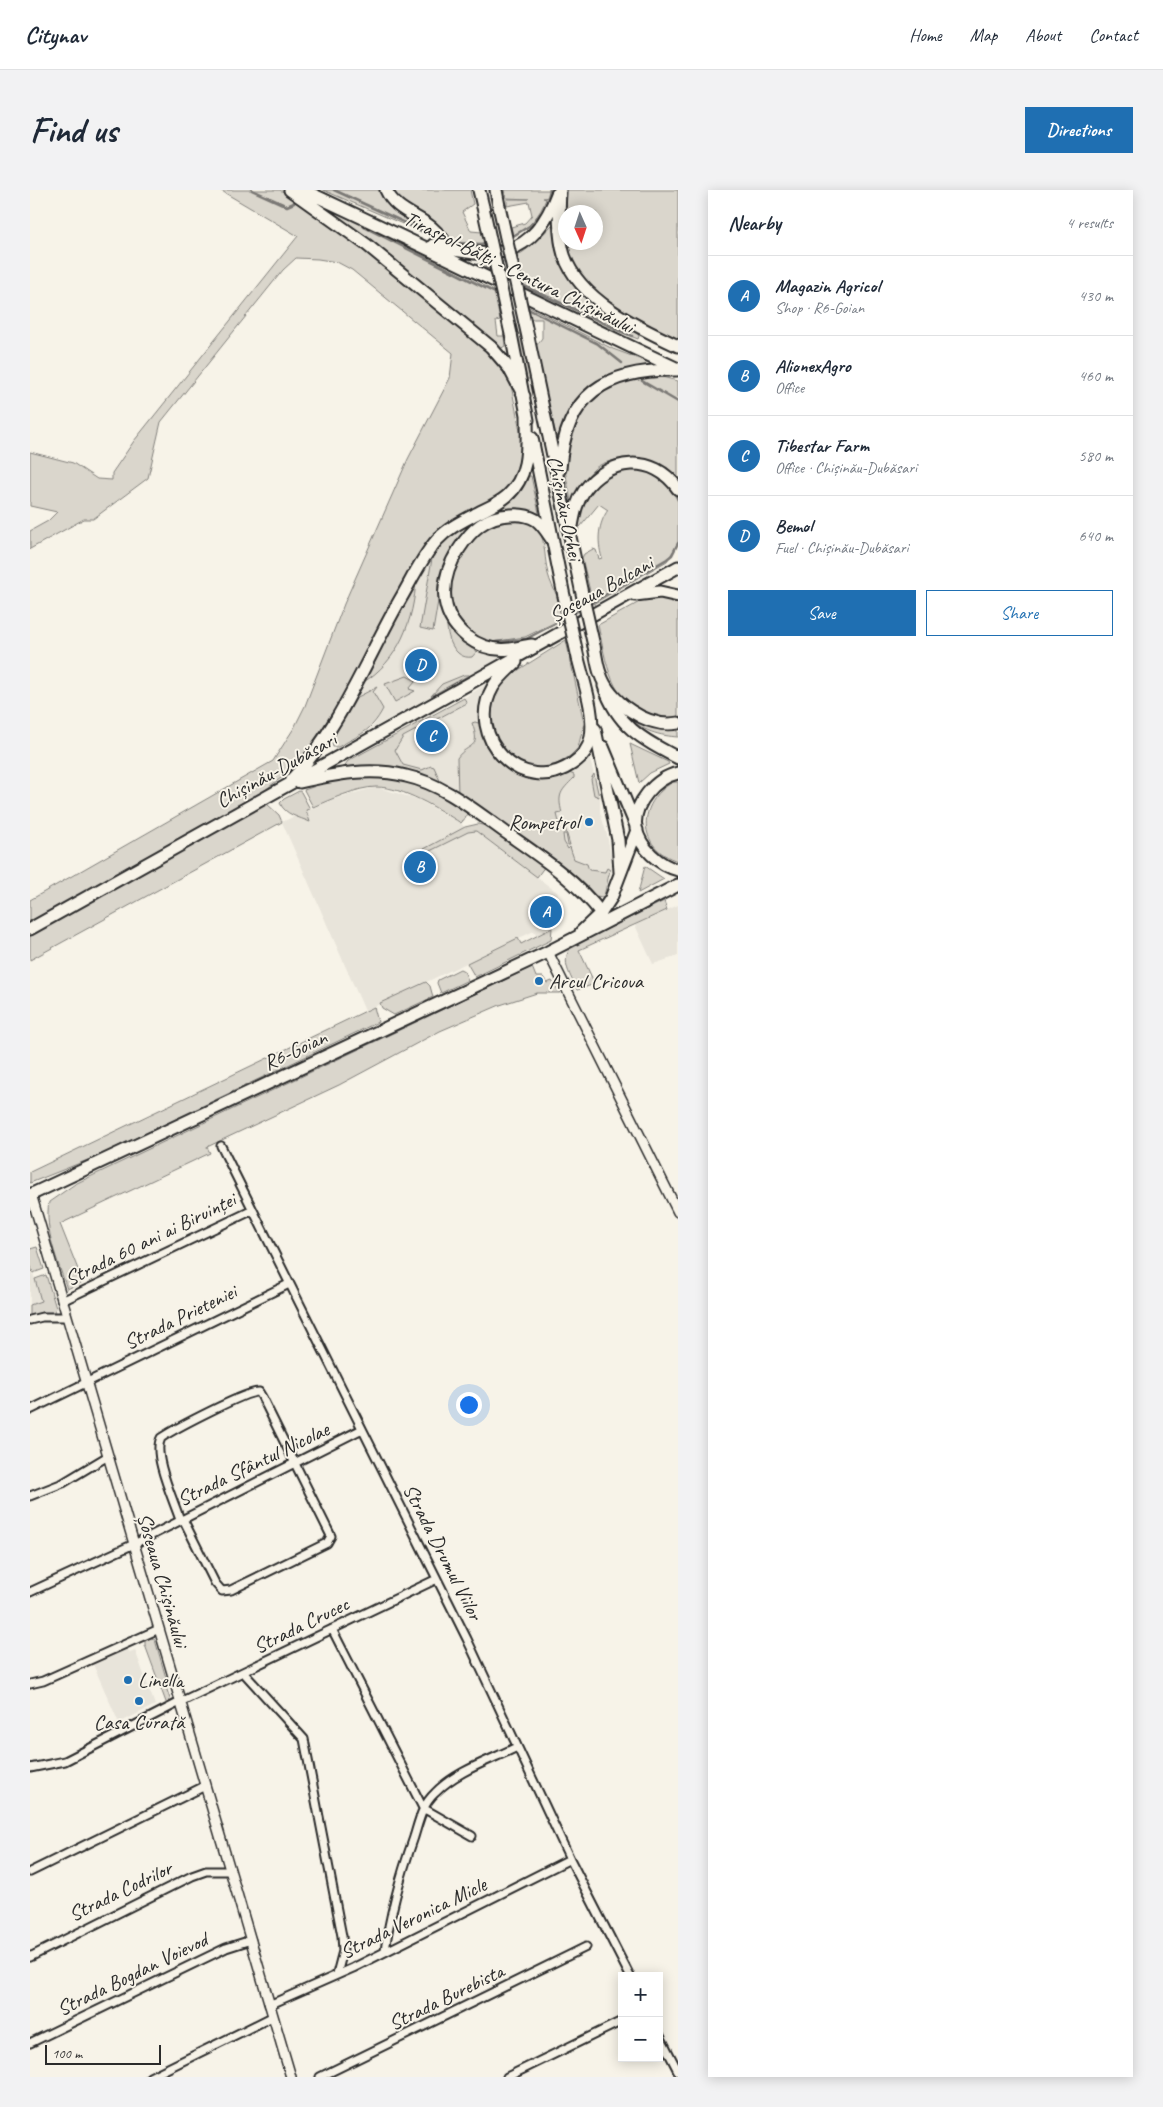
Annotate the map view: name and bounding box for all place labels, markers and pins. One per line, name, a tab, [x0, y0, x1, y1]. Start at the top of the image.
pin: D	[405, 646, 437, 684]
pin: C	[416, 717, 448, 755]
place label: Rompetrol	[509, 809, 582, 835]
marker: Rompetrol	[583, 816, 595, 828]
pin: B	[404, 848, 436, 886]
pin: A	[530, 893, 562, 931]
place label: Arcul Cricova	[549, 968, 645, 994]
marker: Arcul Cricova	[533, 975, 545, 987]
place label: Linella	[138, 1667, 185, 1693]
marker: Linella	[122, 1674, 134, 1686]
marker: Casa Curată	[133, 1695, 145, 1707]
place label: Casa Curată	[94, 1709, 186, 1735]

